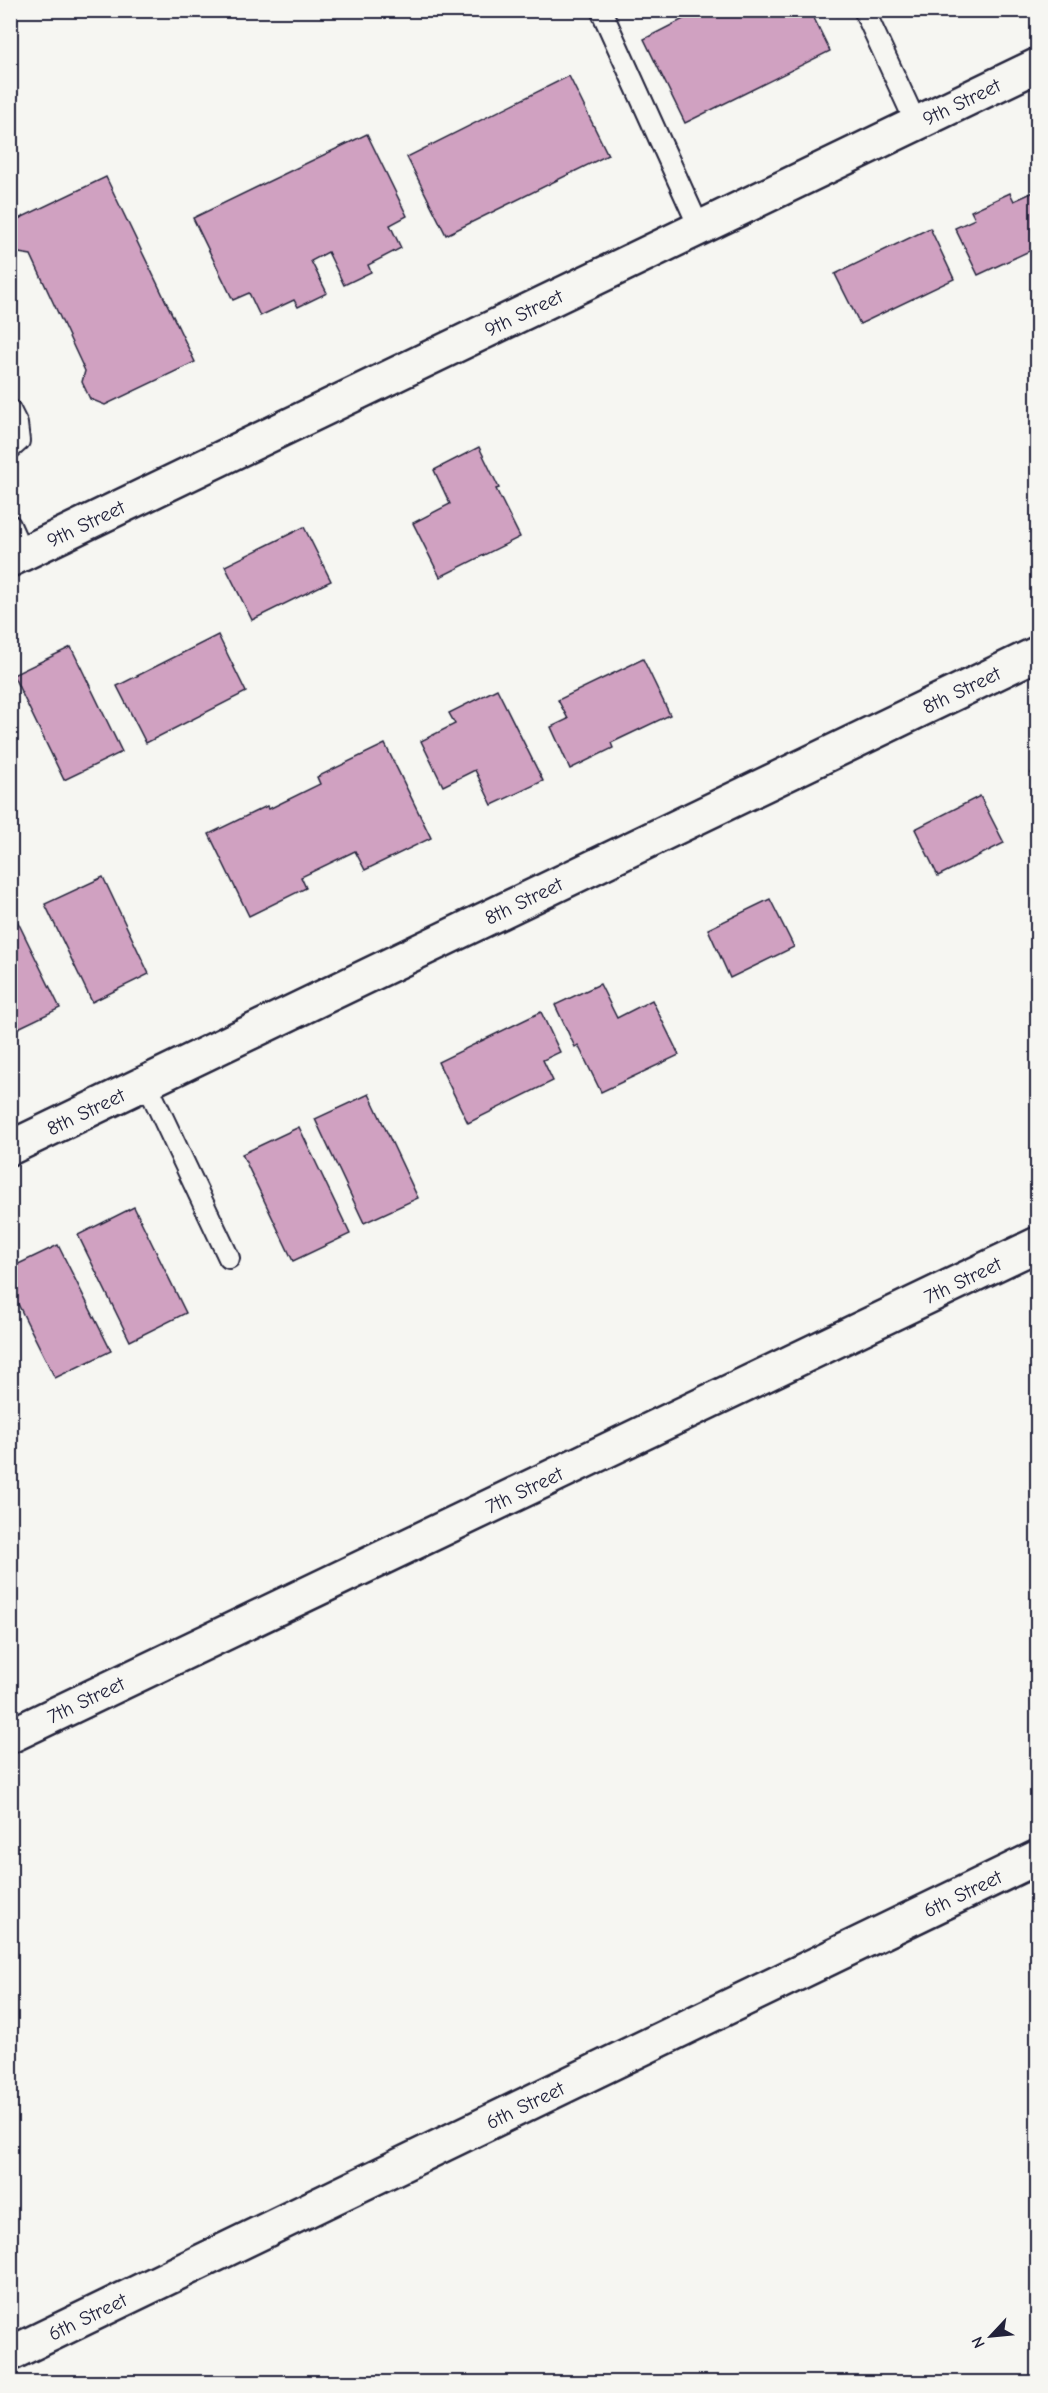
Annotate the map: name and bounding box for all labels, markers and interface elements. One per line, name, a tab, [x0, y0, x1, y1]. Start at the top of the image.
street label: 9th Street	[919, 73, 1005, 130]
street label: 9th Street	[481, 284, 567, 341]
street label: 9th Street	[43, 494, 130, 552]
street label: 8th Street	[919, 661, 1005, 718]
street label: 8th Street	[481, 872, 567, 929]
street label: 8th Street	[43, 1083, 129, 1140]
street label: 7th Street	[920, 1251, 1006, 1308]
street label: 7th Street	[482, 1461, 568, 1518]
street label: 7th Street	[43, 1671, 129, 1728]
street label: 6th Street	[920, 1864, 1007, 1922]
street label: 6th Street	[482, 2076, 569, 2134]
street label: 6th Street	[45, 2287, 131, 2345]
north arrow	[961, 2306, 1021, 2366]
text: N	[968, 2334, 989, 2351]

